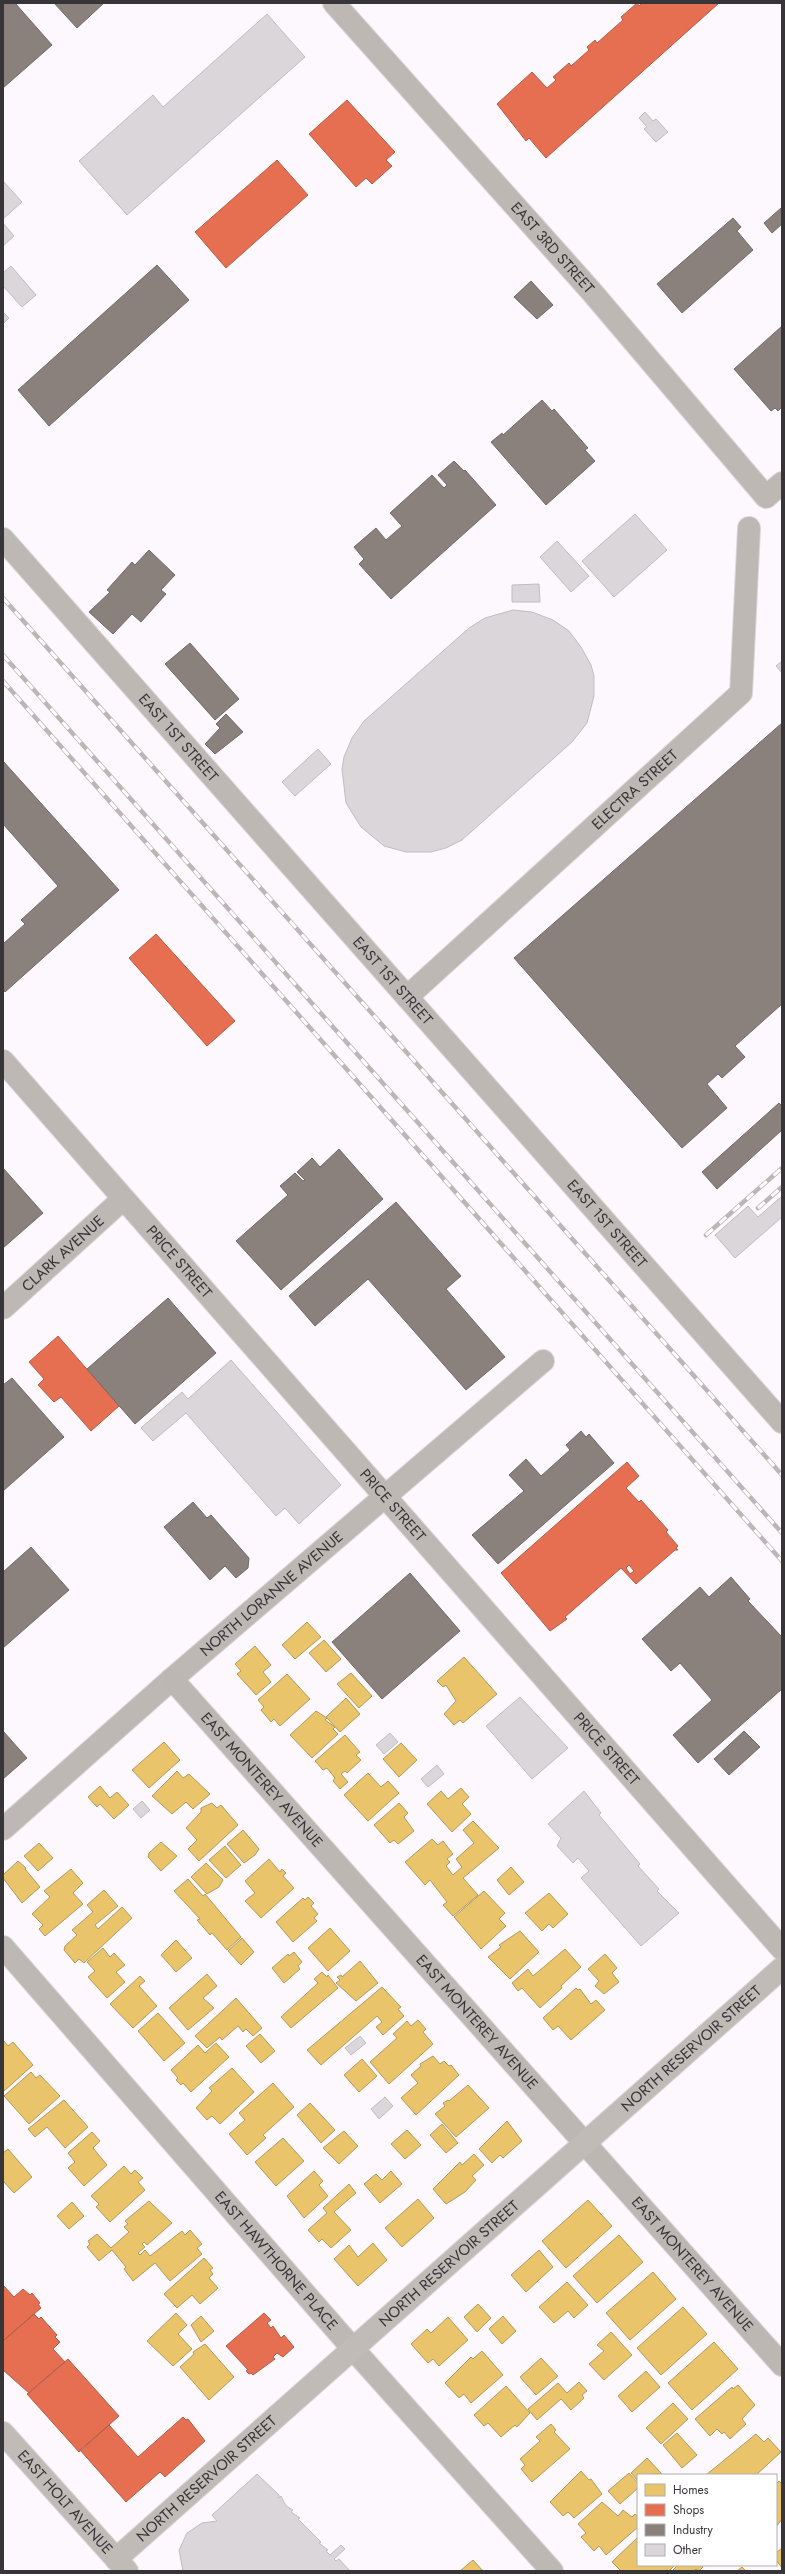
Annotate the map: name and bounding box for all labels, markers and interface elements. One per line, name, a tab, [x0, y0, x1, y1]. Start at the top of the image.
street label: EAST 3RD STREET	[505, 197, 599, 298]
street label: EAST 1ST STREET	[133, 689, 223, 787]
street label: ELECTRA STREET	[587, 744, 683, 835]
street label: EAST 1ST STREET	[348, 932, 438, 1030]
street label: EAST 1ST STREET	[562, 1175, 652, 1273]
street label: CLARK AVENUE	[17, 1210, 109, 1297]
street label: PRICE STREET	[141, 1220, 217, 1303]
street label: PRICE STREET	[355, 1464, 431, 1547]
street label: NORTH LORANNE AVENUE	[195, 1526, 348, 1661]
street label: EAST MONTEREY AVENUE	[196, 1707, 328, 1852]
street label: PRICE STREET	[568, 1708, 645, 1790]
street label: EAST MONTEREY AVENUE	[411, 1950, 543, 2094]
street label: NORTH RESERVOIR STREET	[616, 1980, 766, 2117]
street label: EAST HAWTHORNE PLACE	[209, 2186, 343, 2335]
street label: EAST MONTEREY AVENUE	[626, 2192, 758, 2337]
street label: NORTH RESERVOIR STREET	[374, 2195, 524, 2332]
street label: NORTH RESERVOIR STREET	[132, 2410, 282, 2547]
street label: EAST HOLT AVENUE	[12, 2445, 118, 2559]
legend	[637, 2474, 777, 2566]
text: Homes	[673, 2481, 709, 2499]
text: Shops	[673, 2501, 704, 2519]
text: Industry	[673, 2521, 714, 2539]
text: Other	[673, 2541, 703, 2559]

